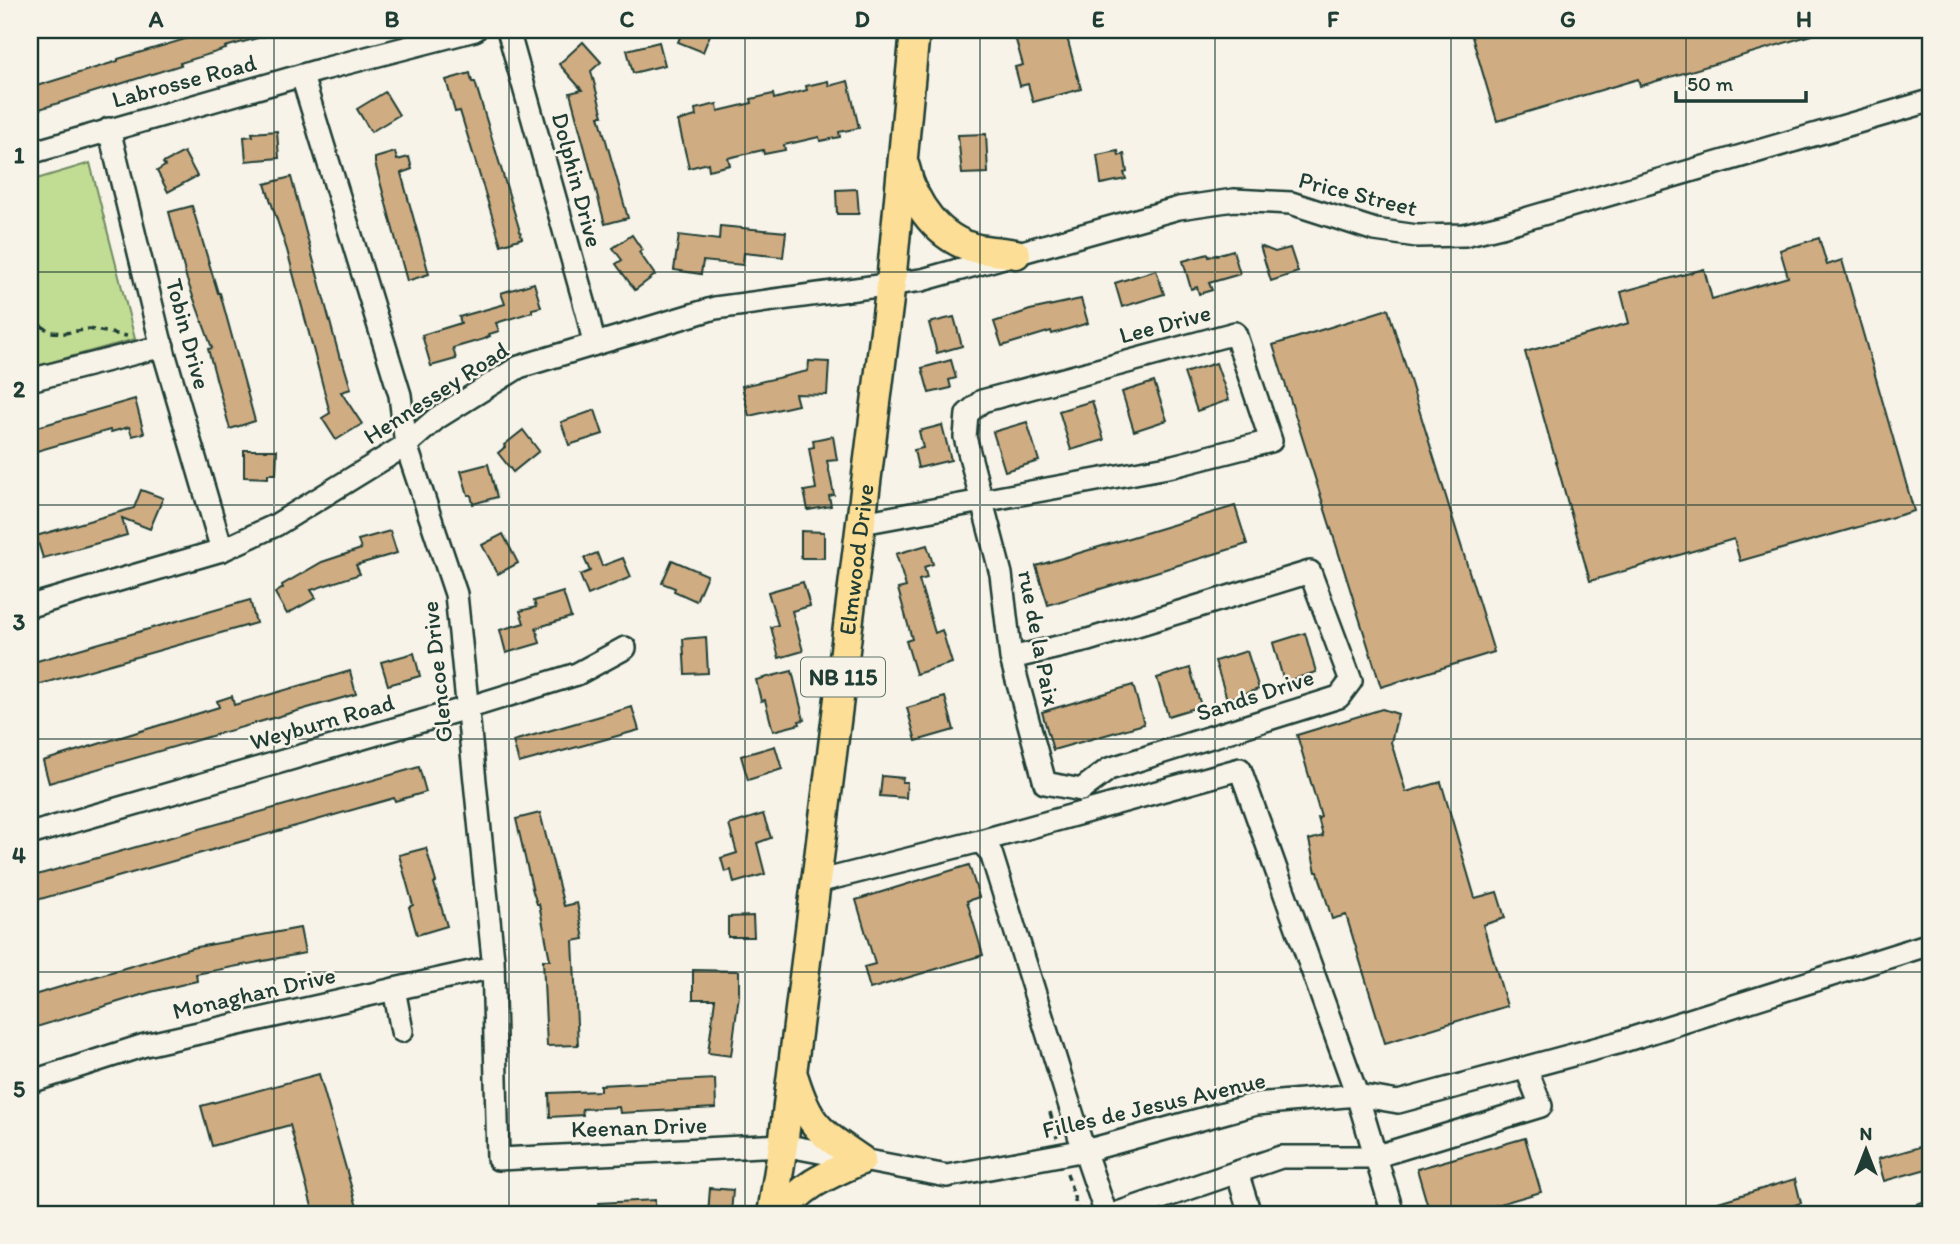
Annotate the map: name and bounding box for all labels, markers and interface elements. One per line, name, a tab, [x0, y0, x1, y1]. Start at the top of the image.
text: A	[148, 5, 164, 33]
text: B	[385, 5, 400, 33]
text: C	[620, 5, 635, 33]
text: D	[854, 5, 870, 33]
text: E	[1092, 5, 1105, 33]
text: F	[1327, 5, 1340, 33]
text: G	[1560, 5, 1576, 33]
text: H	[1796, 5, 1812, 33]
street label: Labrosse Road	[109, 47, 259, 114]
scale bar	[1676, 60, 1806, 104]
text: 50 m	[1687, 71, 1734, 96]
street label: Dolphin Drive	[546, 109, 609, 250]
text: 1	[14, 141, 25, 169]
street label: Price Street	[1296, 165, 1420, 222]
street label: Tobin Drive	[160, 275, 217, 392]
street label: Lee Drive	[1116, 297, 1214, 350]
street label: Hennessey Road	[358, 335, 514, 450]
text: 2	[13, 375, 26, 403]
street label: Elmwood Drive	[832, 482, 880, 637]
street label: rue de la Paix	[1012, 568, 1067, 708]
street label: Glencoe Drive	[415, 600, 458, 744]
text: 3	[13, 608, 26, 636]
road number: NB 115	[801, 657, 885, 696]
street label: Sands Drive	[1192, 662, 1317, 727]
street label: Weyburn Road	[246, 687, 397, 756]
text: 4	[12, 841, 26, 869]
street label: Monaghan Drive	[170, 960, 338, 1025]
street label: Filles de Jesus Avenue	[1039, 1065, 1268, 1144]
text: 5	[13, 1075, 25, 1103]
street label: Keenan Drive	[570, 1110, 708, 1143]
north arrow	[1830, 1114, 1900, 1184]
text: N	[1860, 1122, 1872, 1145]

